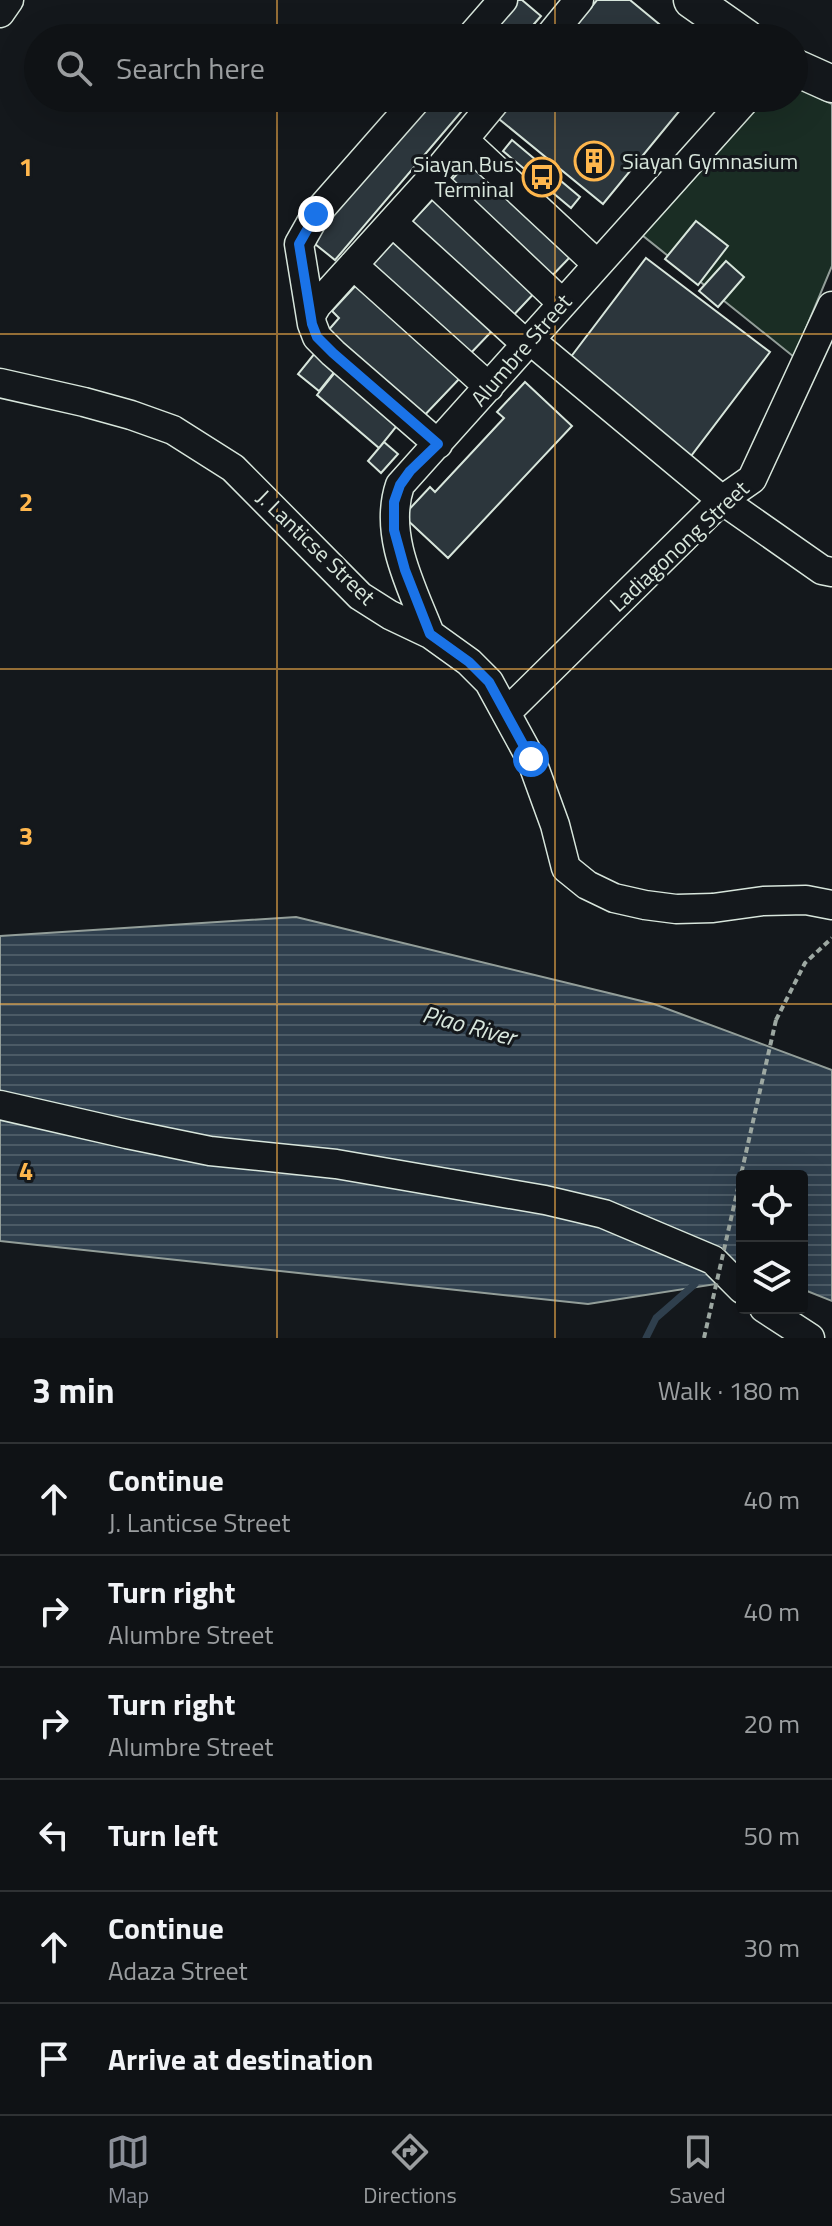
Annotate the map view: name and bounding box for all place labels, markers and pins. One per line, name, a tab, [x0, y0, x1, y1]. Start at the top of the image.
building icon: Siayan Gymnasium	[573, 140, 615, 182]
place label: Siayan Gymnasium	[622, 144, 798, 178]
place label: Siayan Bus Terminal	[413, 147, 514, 206]
bus stop icon: Siayan Bus Terminal	[521, 156, 563, 198]

